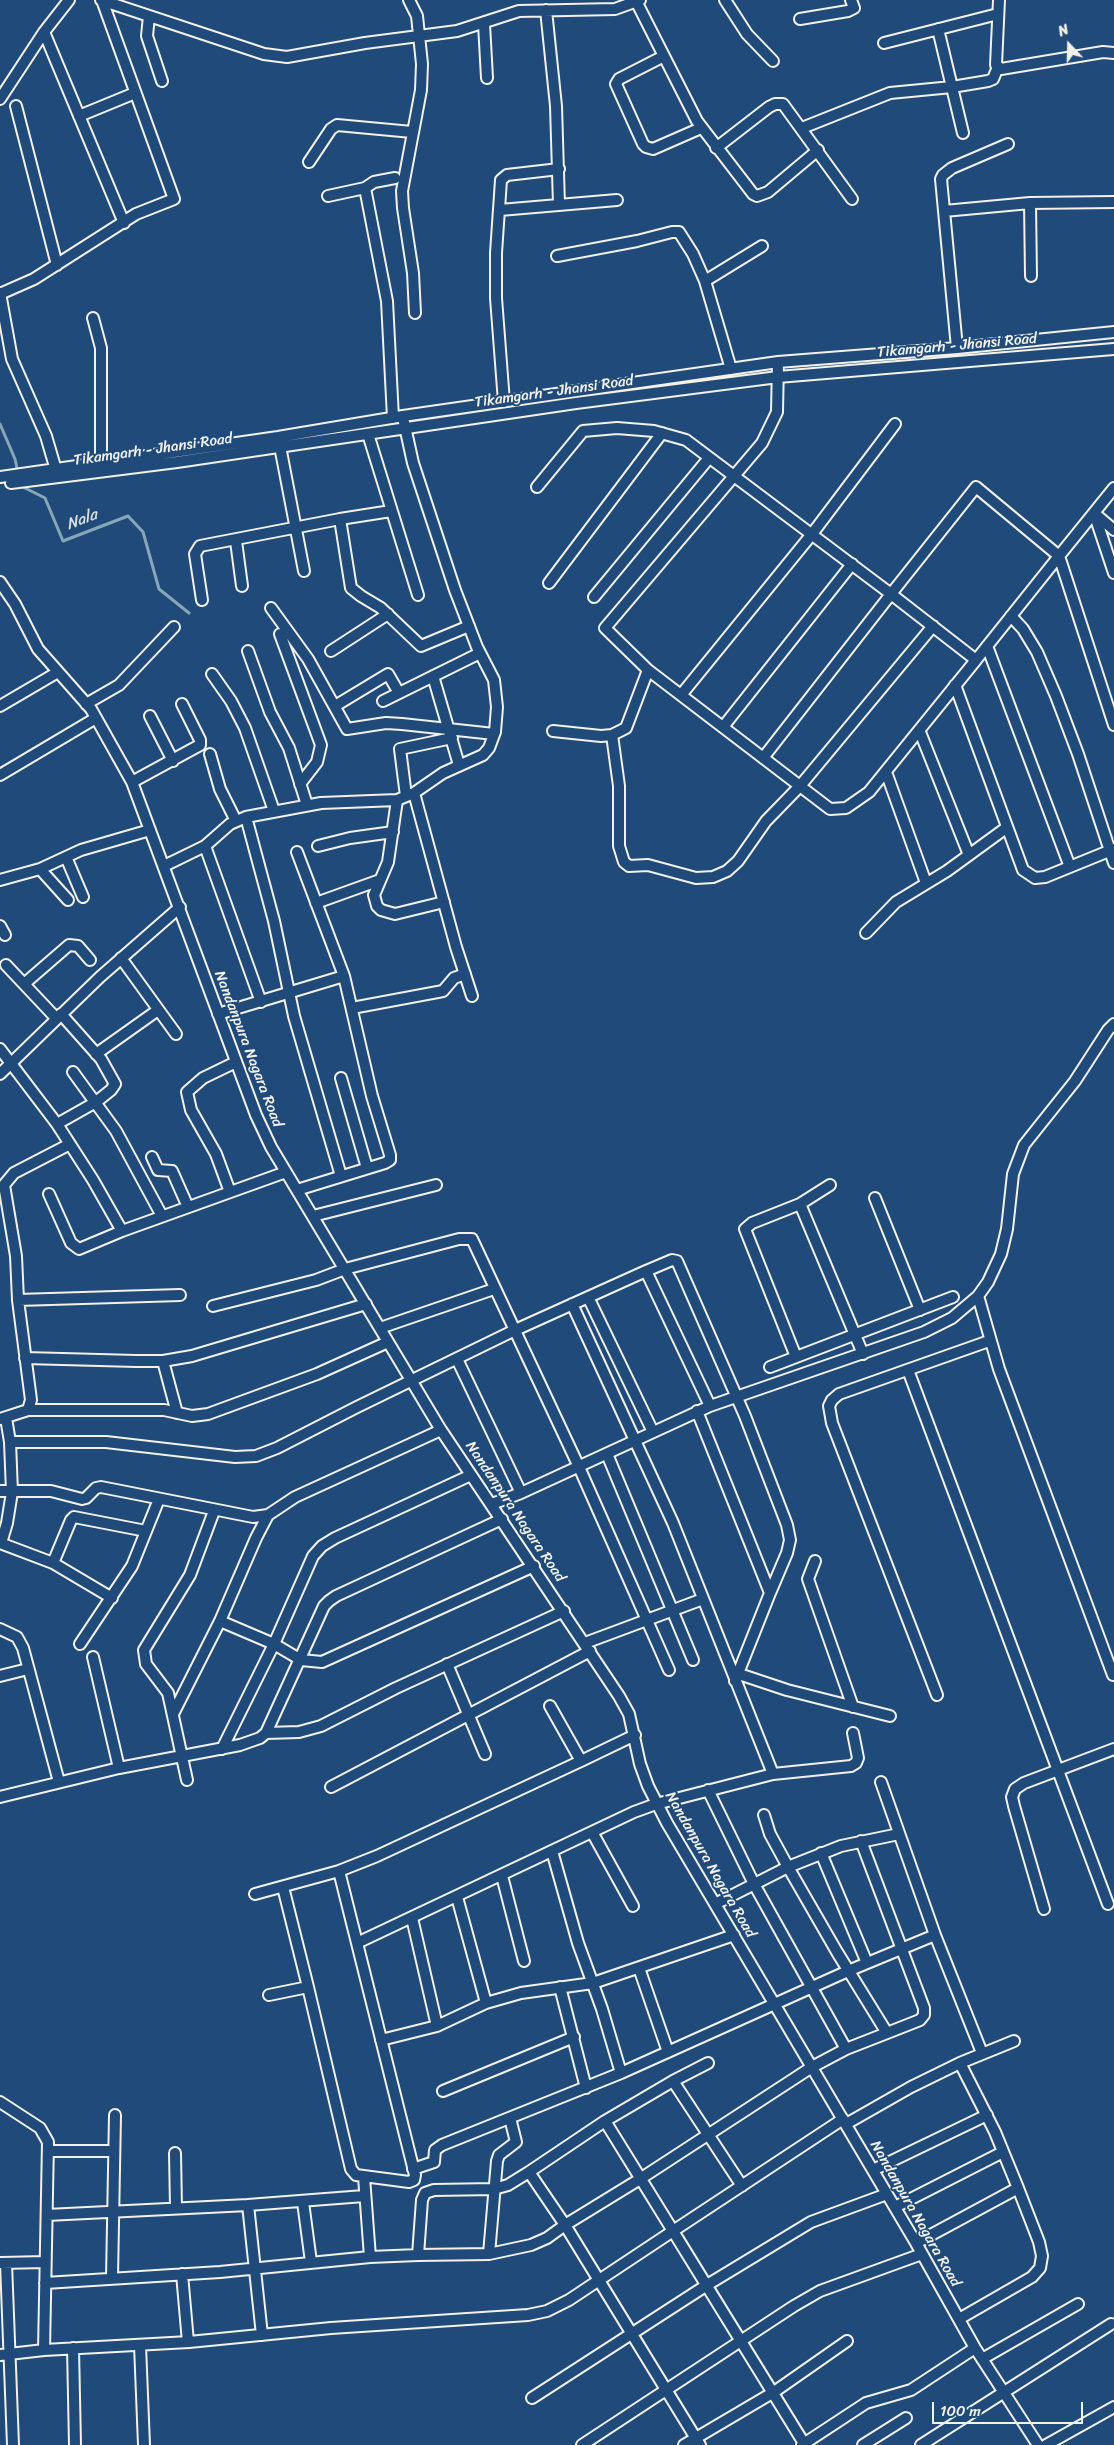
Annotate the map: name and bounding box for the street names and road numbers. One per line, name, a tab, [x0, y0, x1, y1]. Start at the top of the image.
street label: Tikamgarh - Jhansi Road	[876, 330, 1038, 362]
street label: Tikamgarh - Jhansi Road	[473, 372, 635, 412]
street label: Tikamgarh - Jhansi Road	[72, 430, 234, 470]
street label: Nandanpura Nagara Road	[210, 968, 286, 1130]
street label: Nandanpura Nagara Road	[461, 1438, 569, 1586]
street label: Nandanpura Nagara Road	[661, 1789, 759, 1941]
street label: Nandanpura Nagara Road	[866, 2138, 964, 2290]

